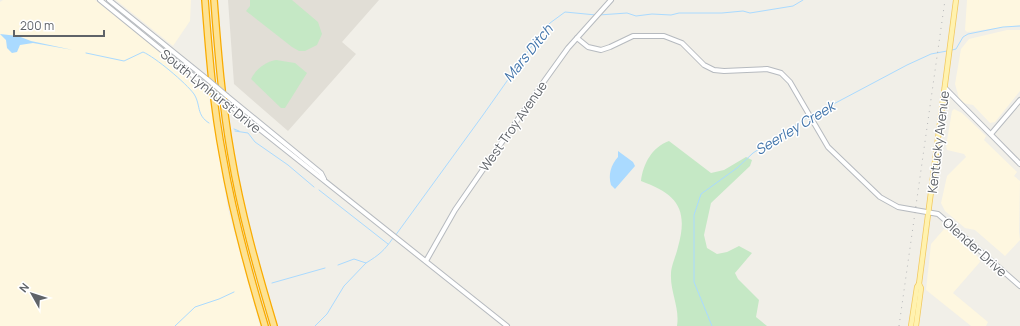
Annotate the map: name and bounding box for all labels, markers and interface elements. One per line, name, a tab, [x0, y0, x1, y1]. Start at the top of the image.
scale bar	[14, 12, 104, 38]
text: 200 m	[20, 17, 54, 34]
water label: Mars Ditch	[499, 20, 557, 85]
street label: South Lynhurst Drive	[157, 45, 265, 137]
street label: West Troy Avenue	[475, 77, 551, 175]
street label: Kentucky Avenue	[923, 89, 953, 194]
water label: Seerley Creek	[751, 95, 840, 159]
street label: Olender Drive	[939, 213, 1011, 281]
north arrow	[12, 274, 52, 314]
text: N	[16, 280, 32, 295]

